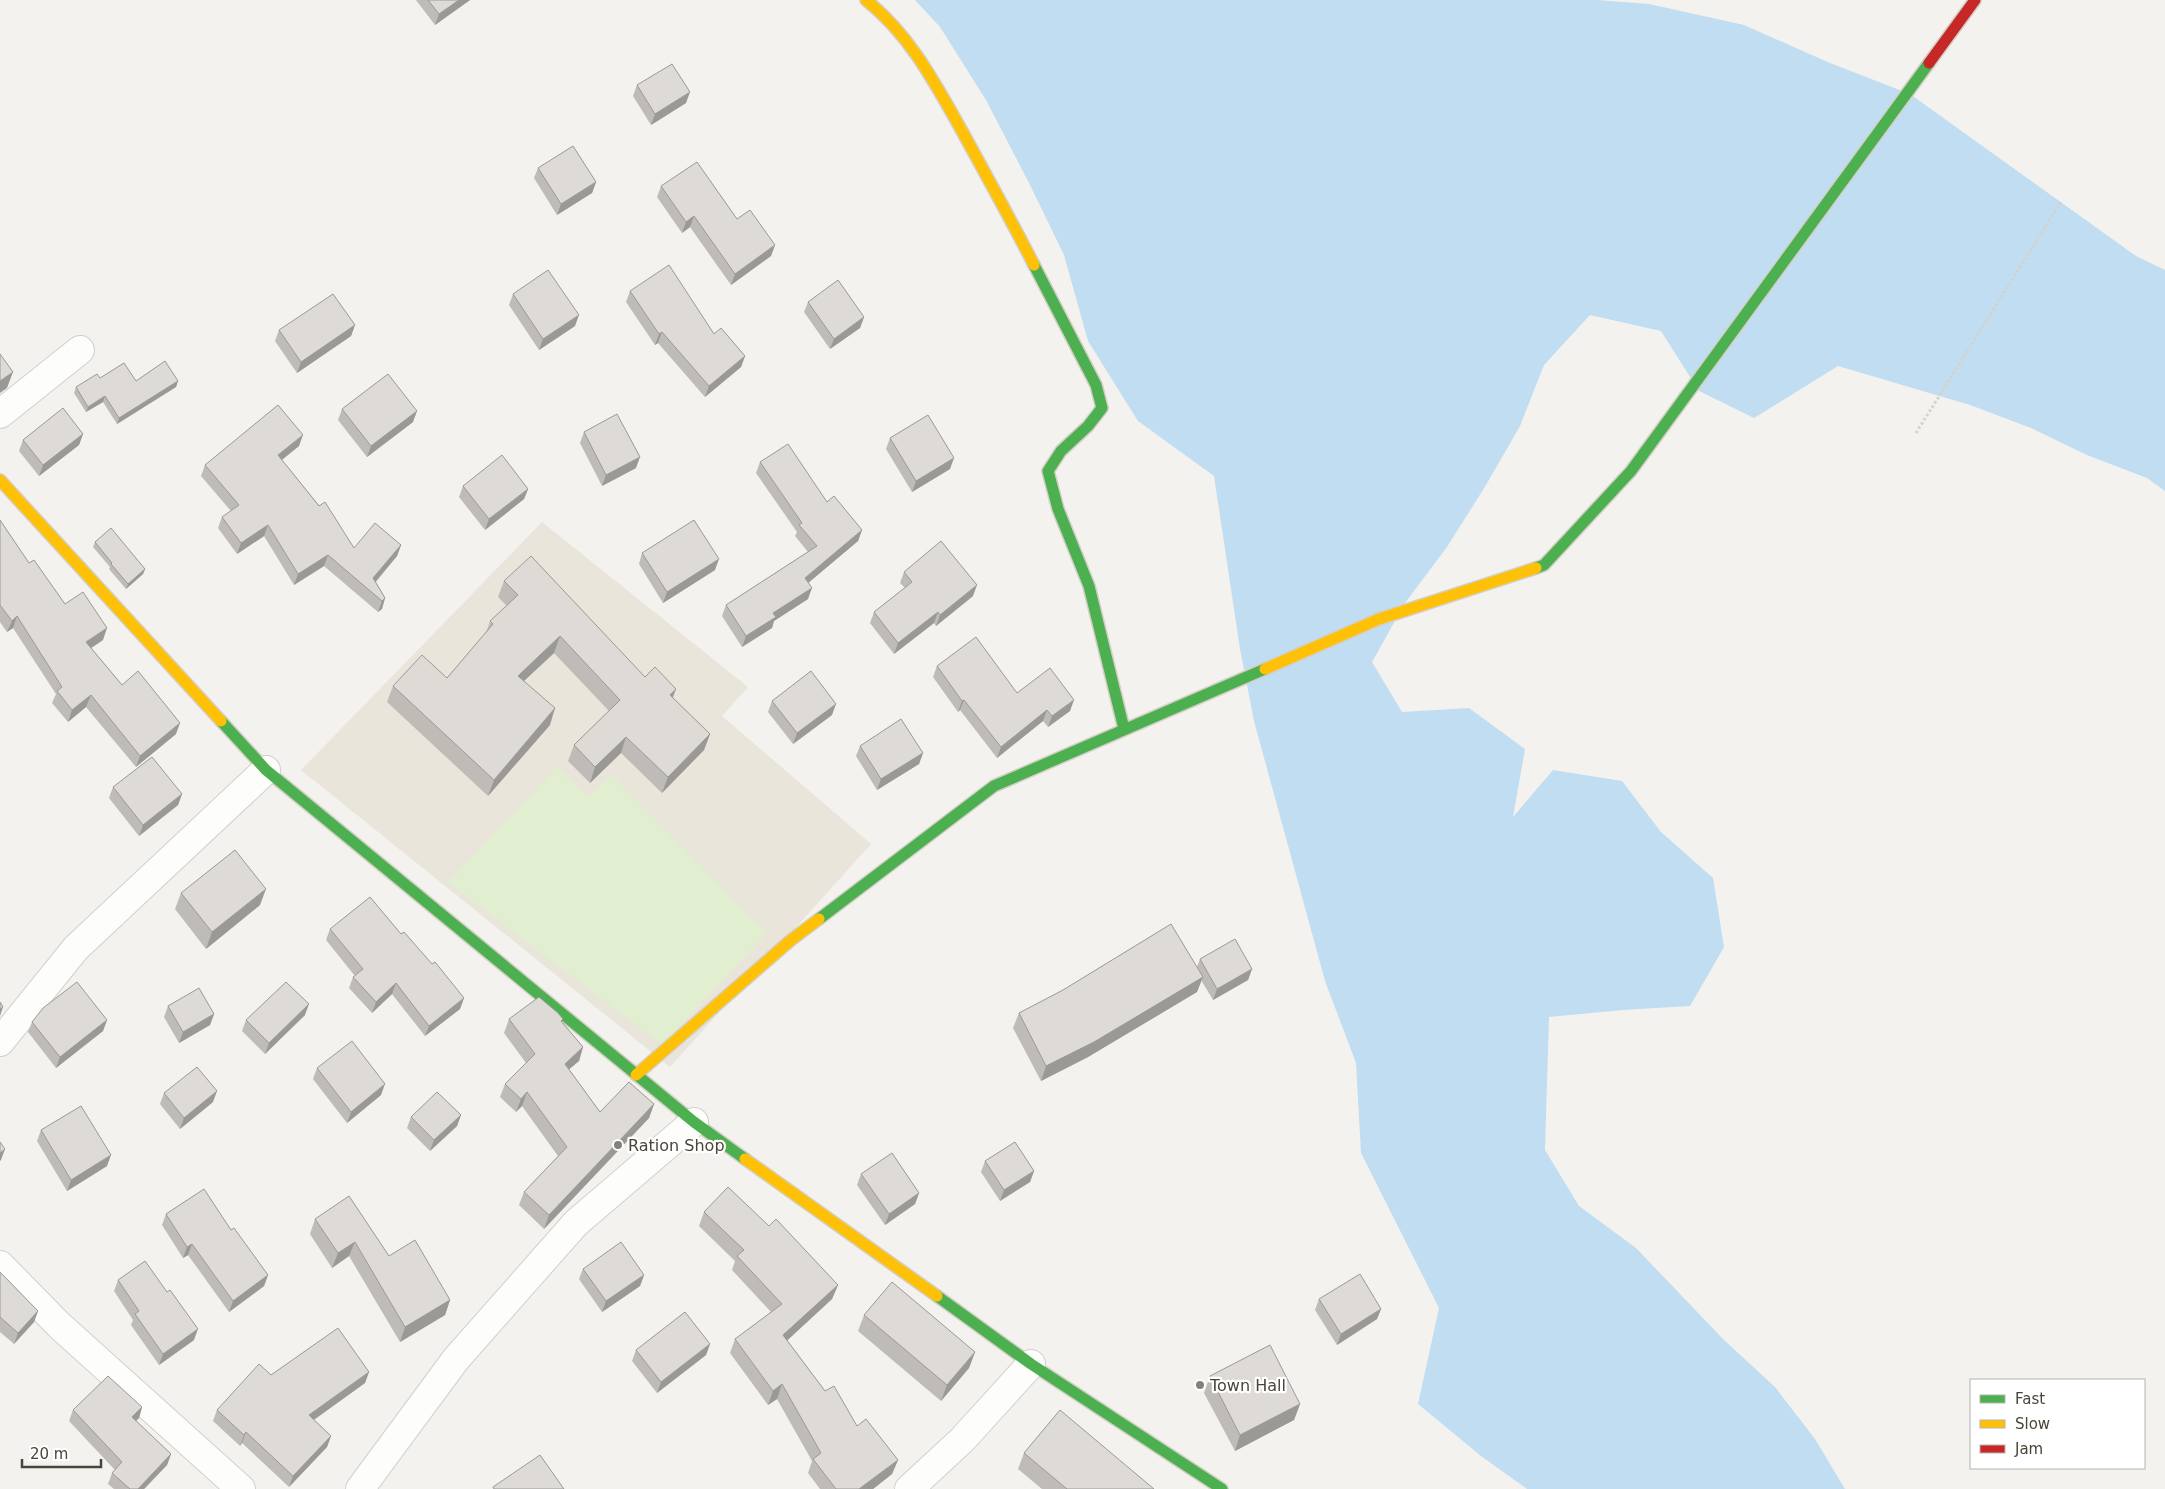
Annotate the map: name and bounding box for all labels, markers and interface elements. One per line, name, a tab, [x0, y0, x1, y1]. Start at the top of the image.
place label: Ration Shop	[628, 1136, 725, 1155]
marker: Ration Shop	[612, 1139, 624, 1151]
place label: Town Hall	[1209, 1376, 1286, 1395]
marker: Town Hall	[1194, 1379, 1206, 1391]
legend	[1970, 1379, 2145, 1469]
text: Fast	[2015, 1390, 2045, 1408]
text: Slow	[2015, 1415, 2050, 1433]
scale bar	[22, 1436, 101, 1468]
text: Jam	[2014, 1440, 2043, 1458]
text: 20 m	[30, 1445, 68, 1463]

